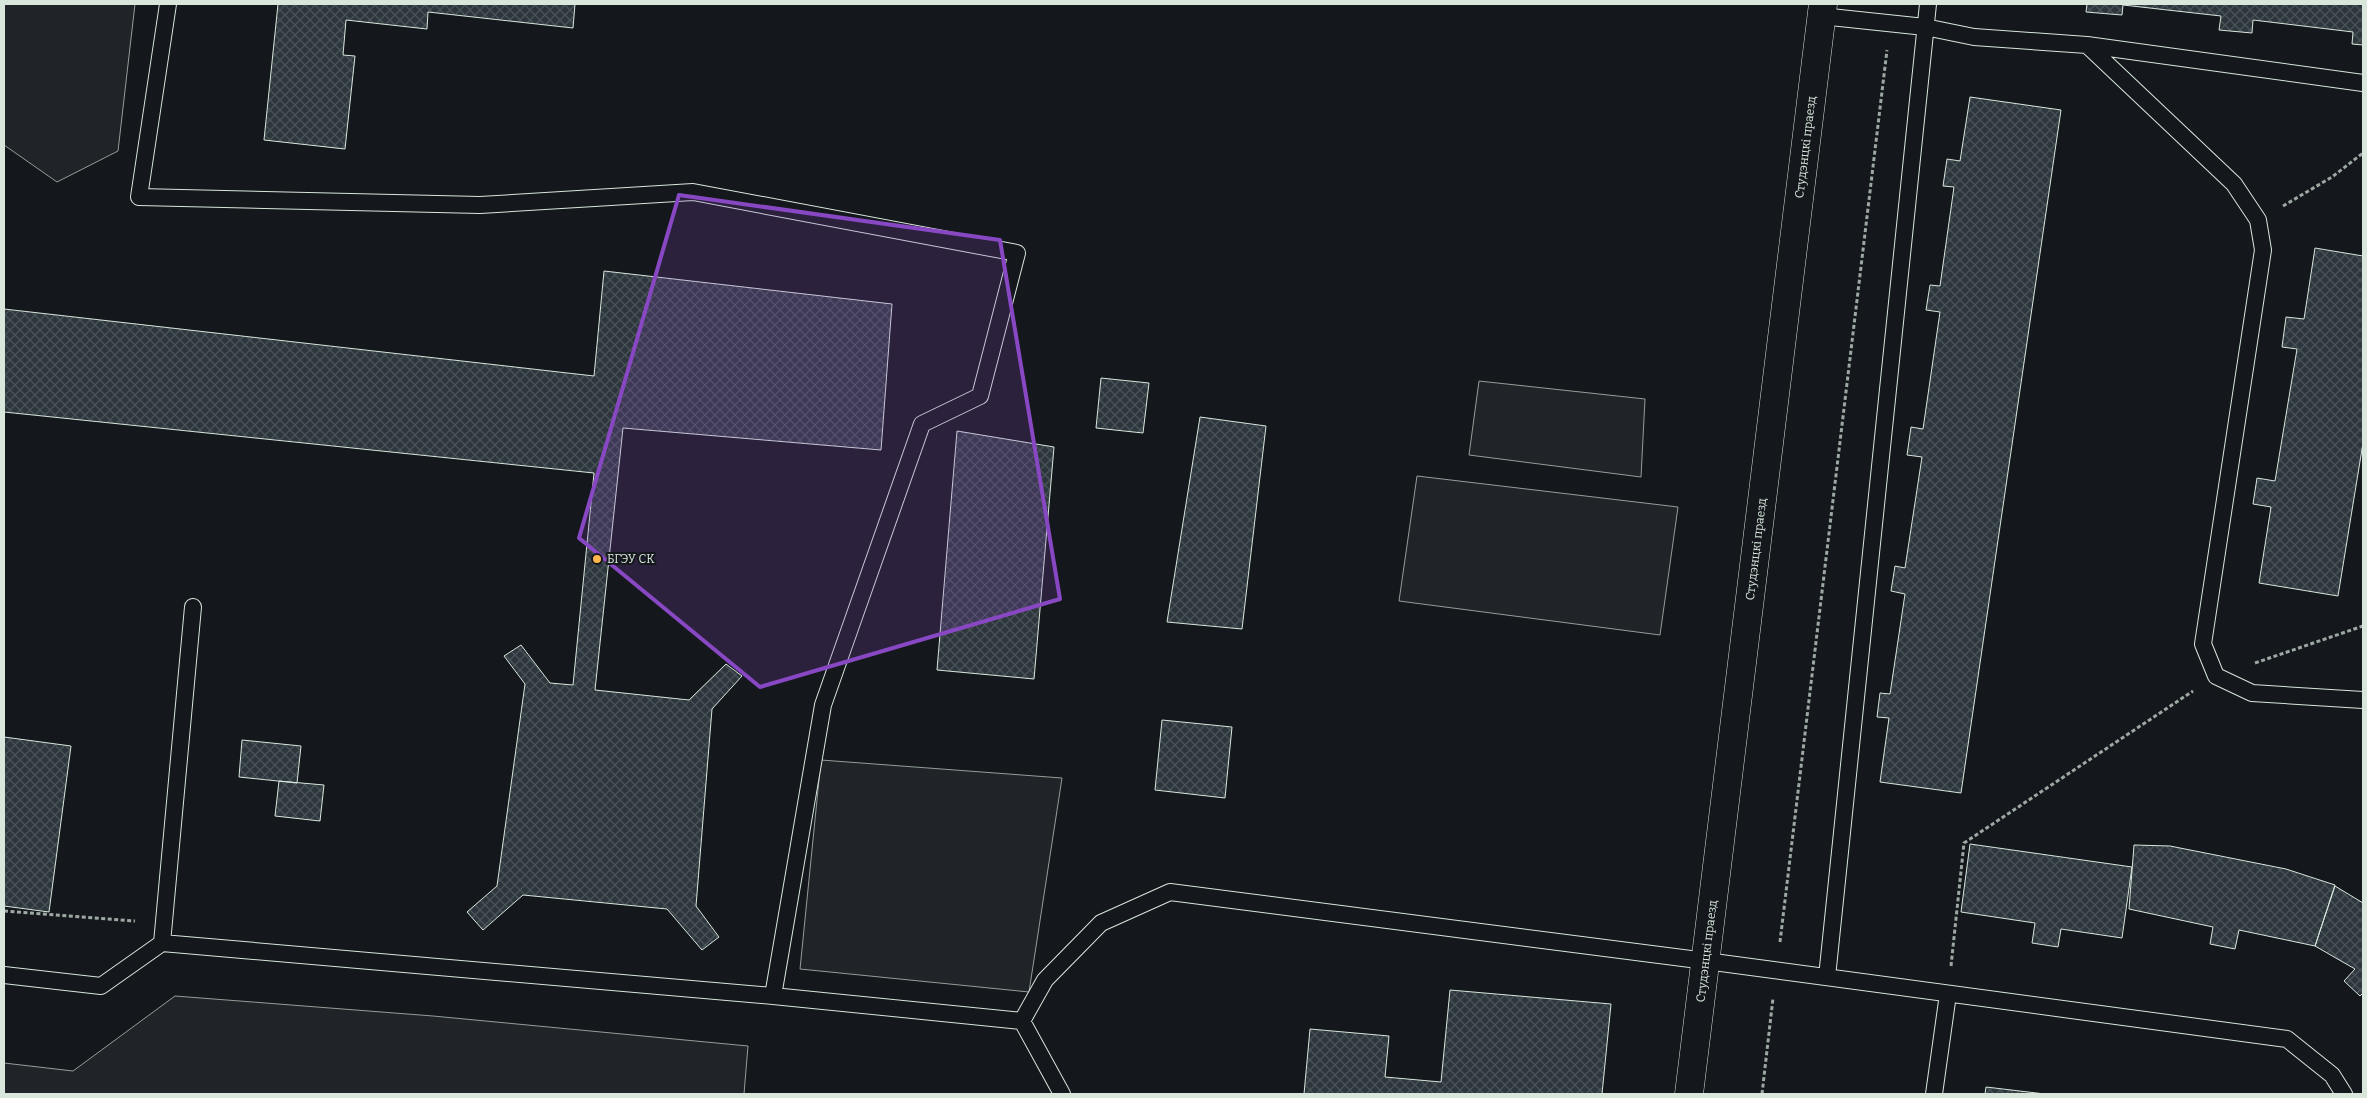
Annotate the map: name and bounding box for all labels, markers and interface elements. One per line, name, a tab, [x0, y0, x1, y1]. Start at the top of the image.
street label: Студэнцкі праезд	[1792, 95, 1819, 199]
street label: Студэнцкі праезд	[1743, 497, 1769, 601]
place label: БГЭУ СК	[607, 552, 655, 566]
marker: БГЭУ СК	[591, 553, 603, 565]
street label: Студэнцкі праезд	[1693, 899, 1720, 1003]

